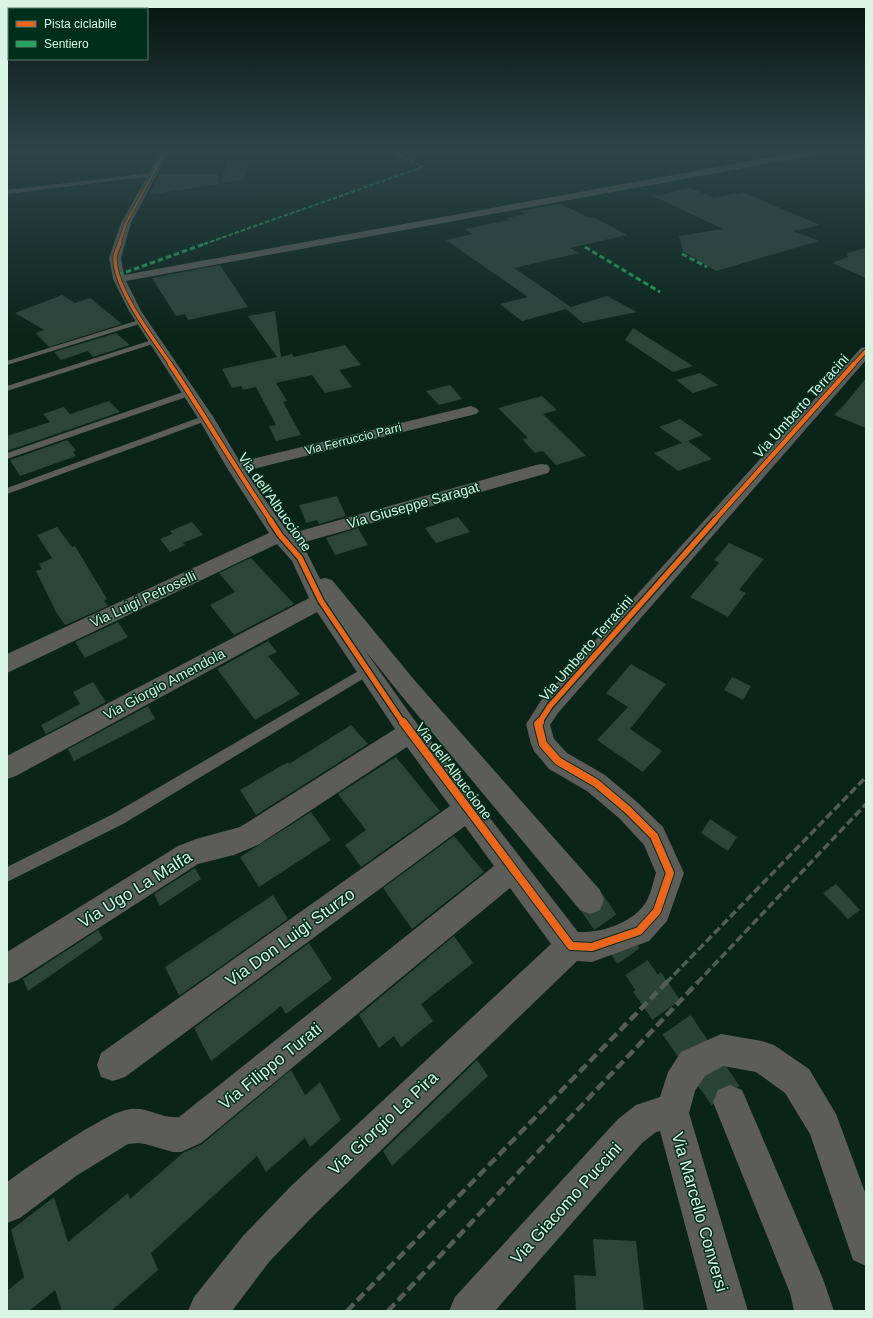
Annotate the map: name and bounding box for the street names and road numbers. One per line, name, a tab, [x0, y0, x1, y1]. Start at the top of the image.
street label: Via Umberto Terracini	[750, 351, 852, 461]
street label: Via Ferruccio Parri	[303, 420, 403, 458]
street label: Via dell'Albuccione	[235, 450, 315, 555]
street label: Via Giuseppe Saragat	[345, 478, 481, 532]
street label: Via Luigi Petroselli	[88, 567, 198, 631]
street label: Via Umberto Terracini	[536, 592, 636, 704]
street label: Via Giorgio Amendola	[101, 645, 228, 723]
street label: Via dell'Albuccione	[412, 720, 496, 823]
street label: Via Ugo La Malfa	[75, 847, 196, 932]
street label: Via Don Luigi Sturzo	[222, 884, 358, 991]
street label: Via Filippo Turati	[215, 1019, 325, 1114]
street label: Via Giorgio La Pira	[325, 1067, 442, 1179]
street label: Via Marcello Conversi	[668, 1130, 731, 1294]
street label: Via Giacomo Puccini	[507, 1139, 626, 1268]

